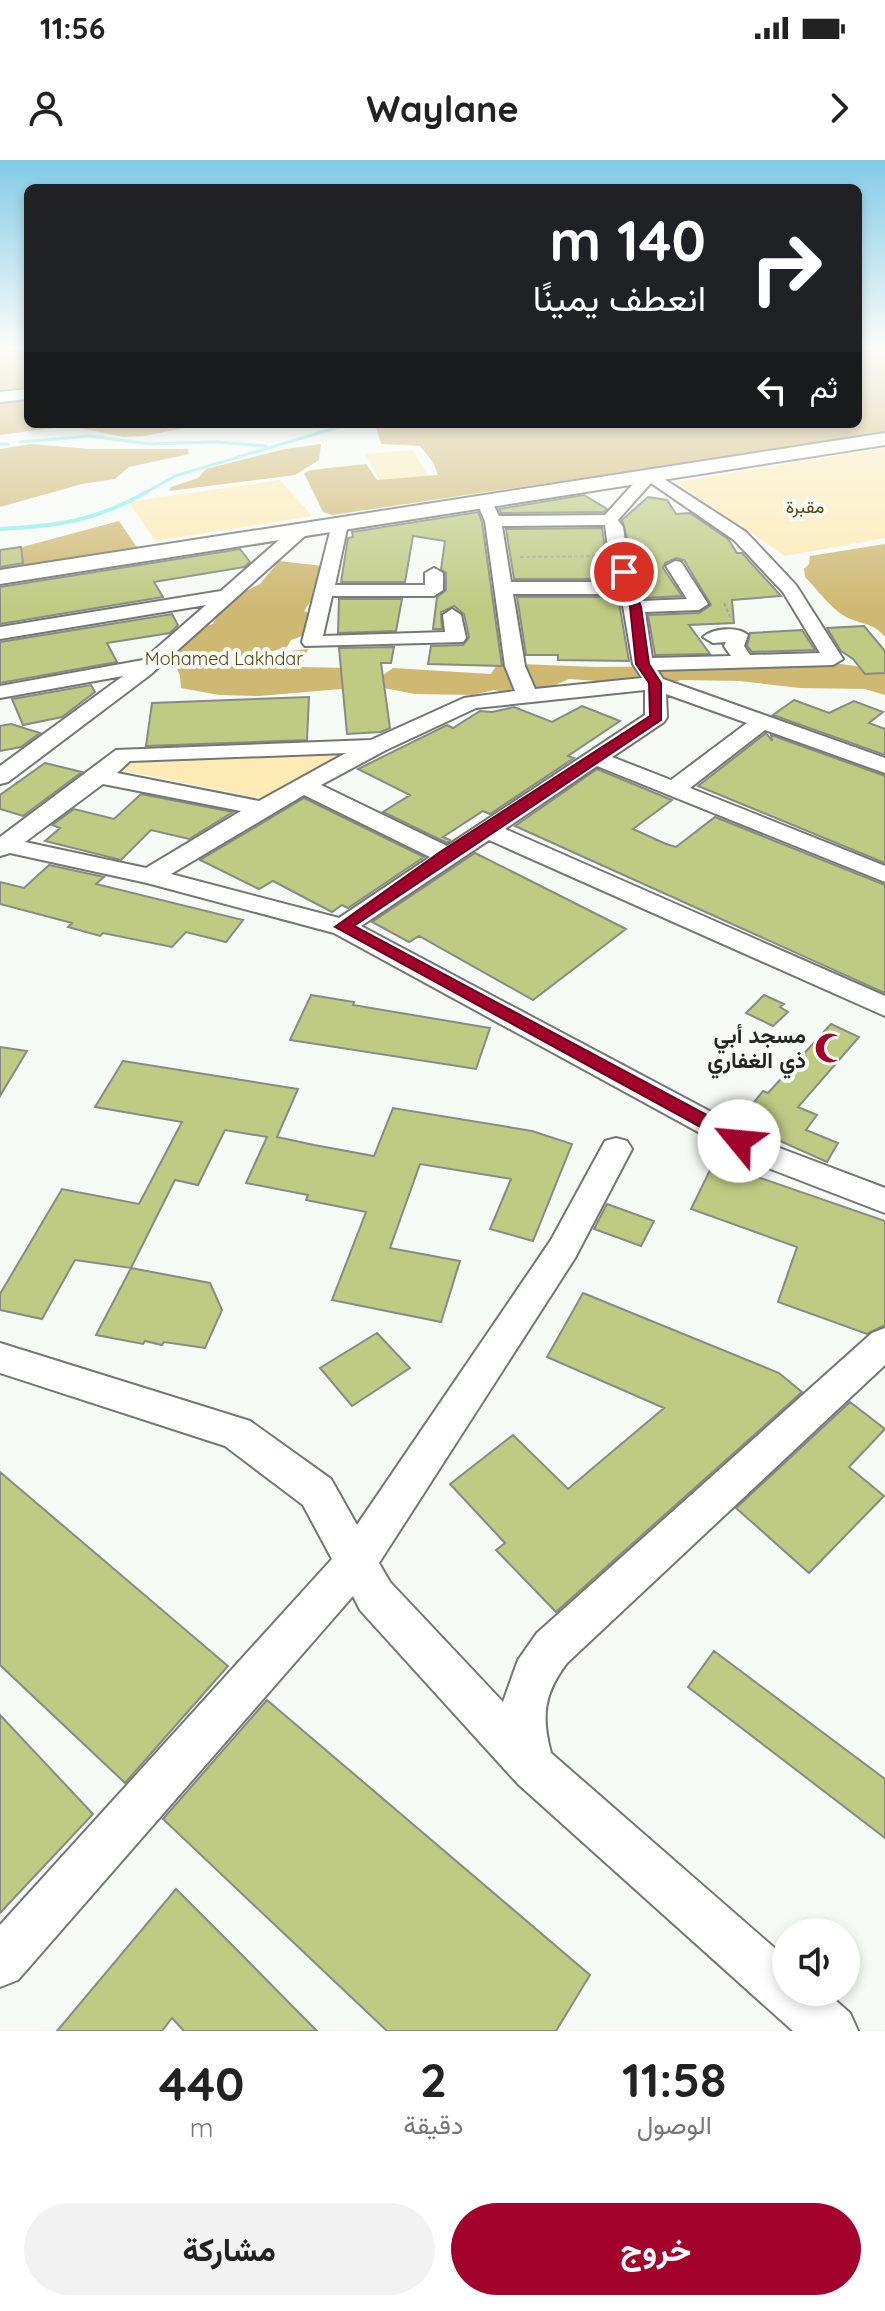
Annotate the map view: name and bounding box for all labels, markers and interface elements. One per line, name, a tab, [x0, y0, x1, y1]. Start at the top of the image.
text: 11:56	[40, 9, 105, 47]
icon: person	[24, 86, 68, 130]
text: Waylane	[366, 86, 519, 131]
icon: forward	[817, 86, 861, 130]
text: 140 m	[550, 205, 706, 275]
icon: right	[734, 216, 838, 320]
text: انعطف يمينًا	[533, 275, 706, 320]
icon: left	[750, 368, 794, 412]
text: ثم	[810, 368, 838, 406]
park label: مقبرة	[786, 495, 824, 518]
pin	[590, 538, 658, 606]
icon: arrive	[602, 550, 646, 594]
park label: Mohamed Lakhdar	[145, 647, 303, 670]
place label: مسجد أبي ذي الغفاري	[707, 1021, 806, 1079]
mosque icon: مسجد أبي ذي الغفاري	[813, 1031, 847, 1065]
position arrow	[697, 1099, 781, 1183]
map controls	[772, 1918, 860, 2006]
button: sound	[772, 1918, 860, 2006]
text: 2	[420, 2049, 447, 2109]
text: 11:58	[622, 2049, 726, 2109]
text: 440	[159, 2053, 245, 2113]
text: دقيقة	[403, 2108, 463, 2141]
text: الوصول	[637, 2108, 712, 2141]
text: m	[190, 2111, 213, 2144]
button: مشاركة	[24, 2203, 435, 2295]
button: خروج	[451, 2203, 861, 2295]

